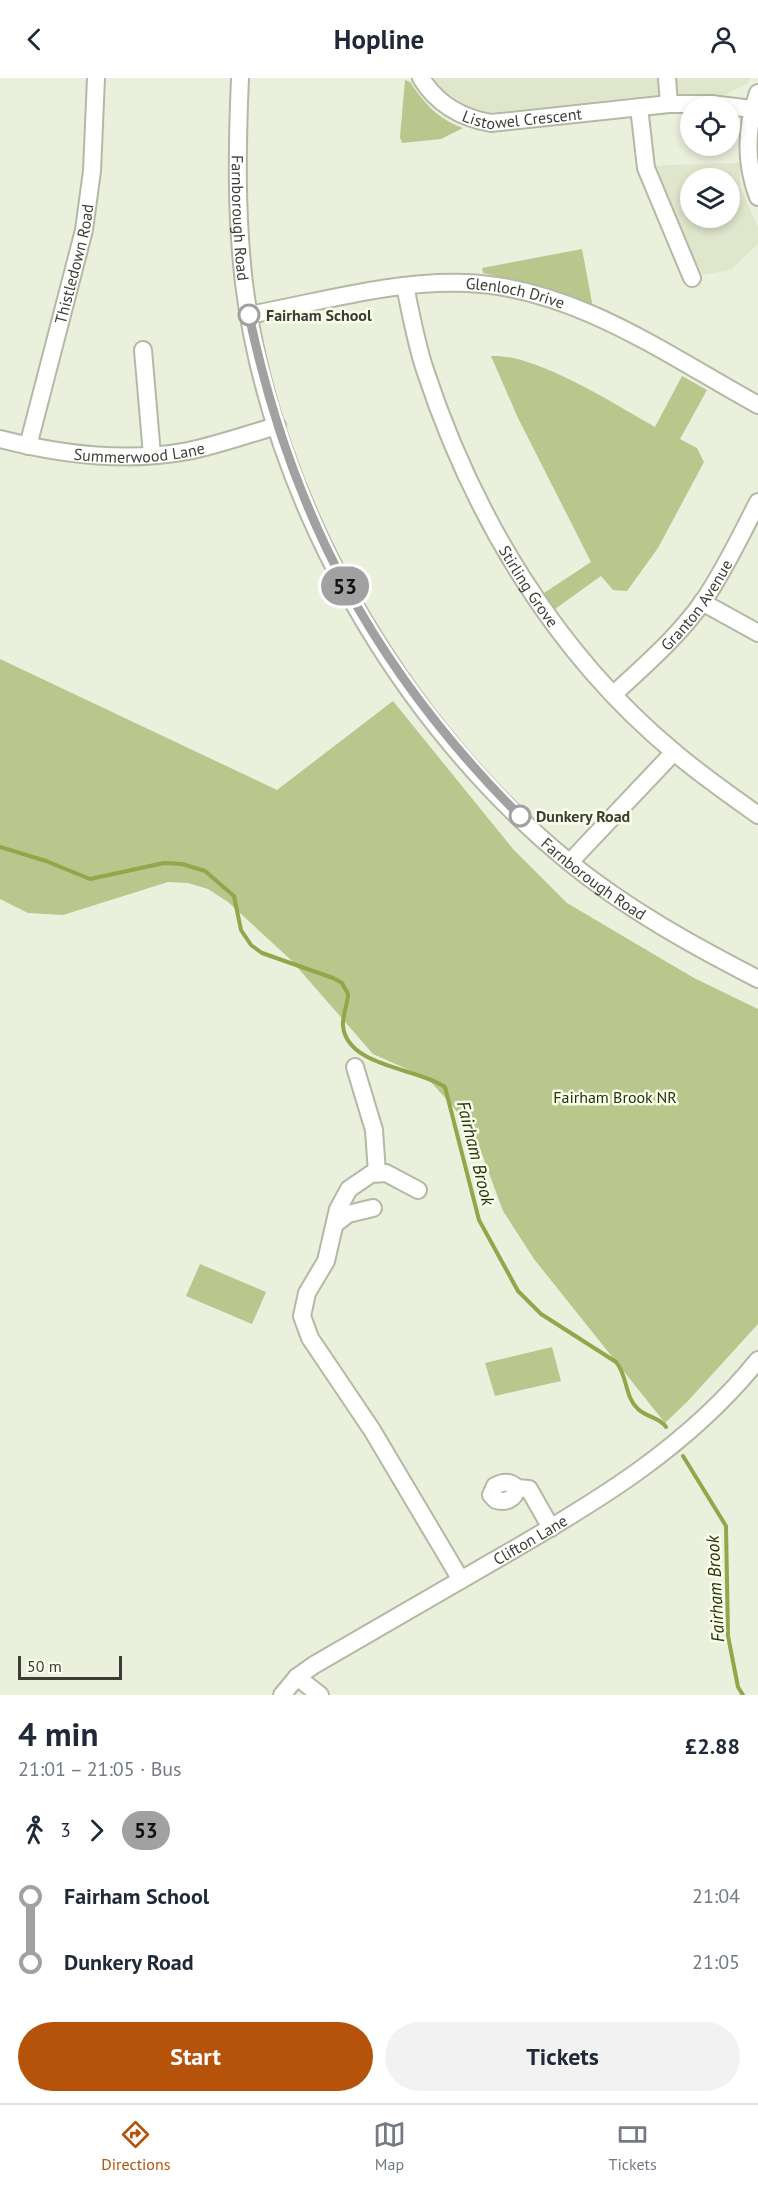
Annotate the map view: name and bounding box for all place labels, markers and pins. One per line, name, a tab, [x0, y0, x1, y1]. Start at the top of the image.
marker: Fairham School	[238, 304, 260, 326]
place label: Fairham School	[266, 305, 372, 325]
marker: Dunkery Road	[509, 805, 531, 827]
place label: Dunkery Road	[536, 806, 630, 826]

